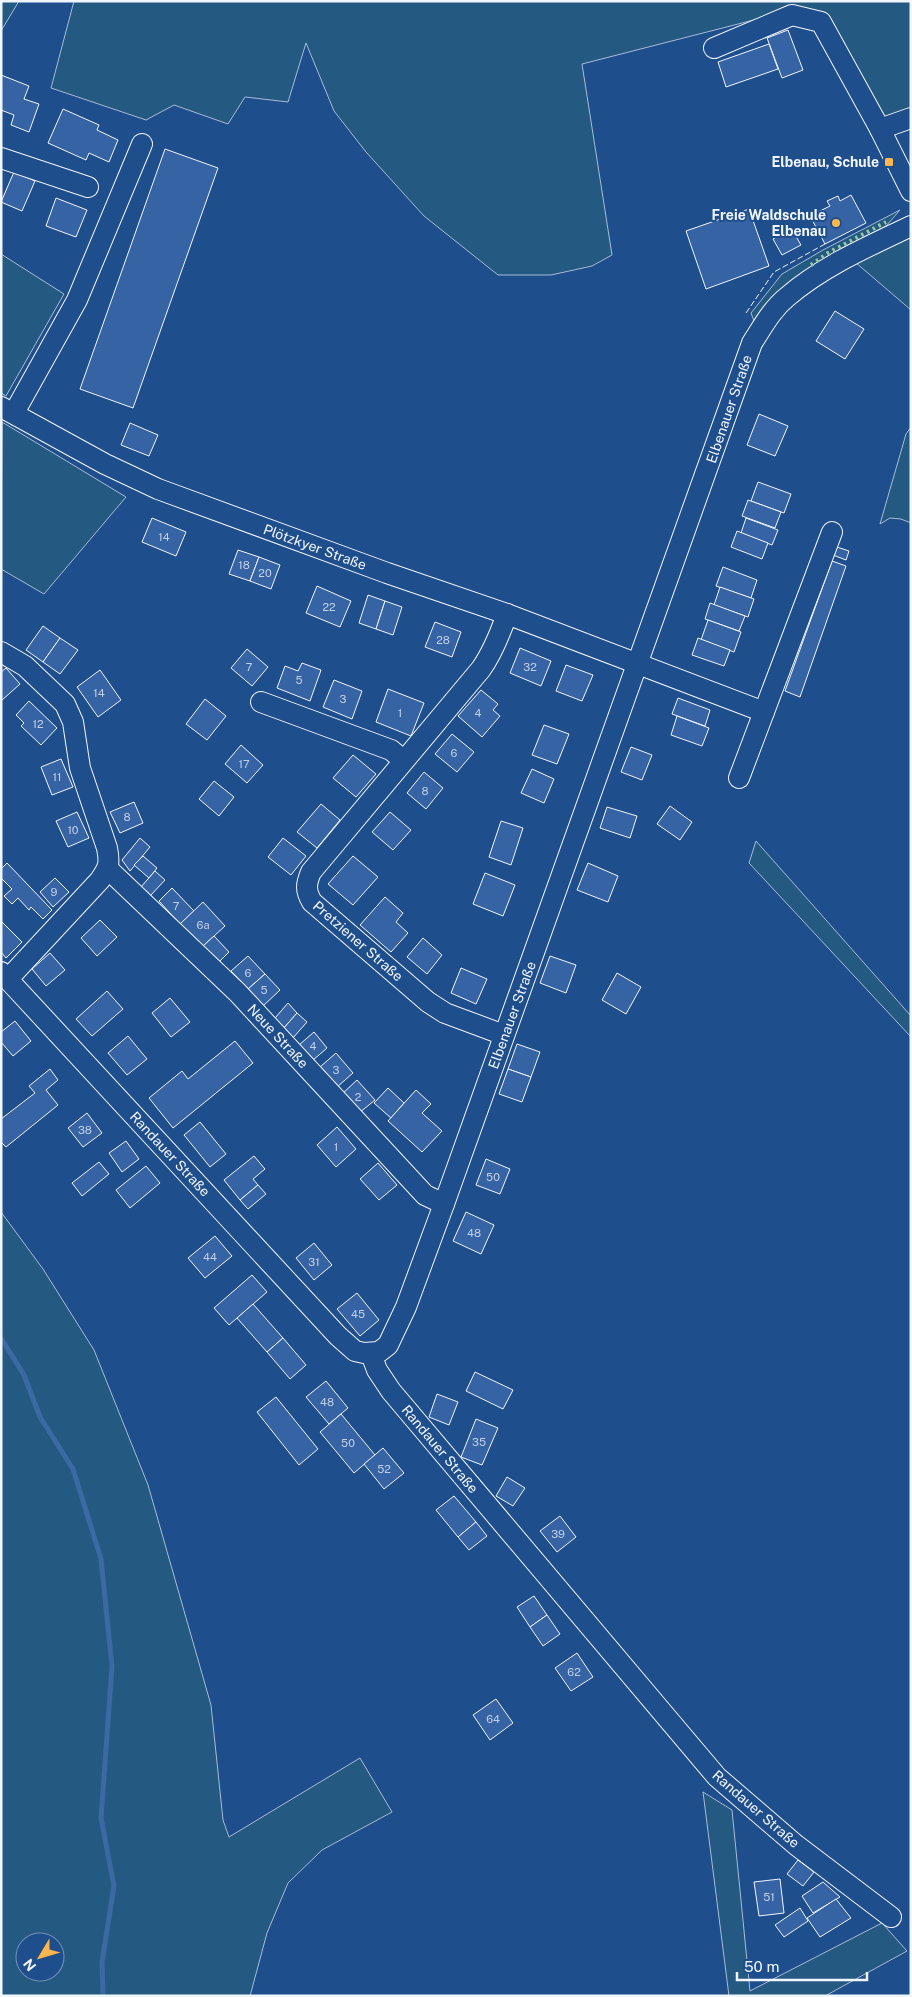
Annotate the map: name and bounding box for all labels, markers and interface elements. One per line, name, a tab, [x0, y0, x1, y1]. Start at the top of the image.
place label: Elbenau, Schule	[771, 154, 879, 170]
marker: Elbenau, Schule	[883, 156, 895, 168]
place label: Freie Waldschule Elbenau	[712, 207, 826, 239]
marker: Freie Waldschule Elbenau	[830, 217, 842, 229]
street label: Elbenauer Straße	[703, 353, 755, 465]
street label: Plötzkyer Straße	[261, 521, 369, 573]
house number: 14	[158, 531, 170, 543]
house number: 18	[238, 559, 250, 571]
house number: 20	[258, 567, 272, 579]
house number: 22	[322, 601, 336, 613]
house number: 28	[436, 634, 450, 646]
house number: 7	[246, 661, 253, 673]
house number: 32	[523, 661, 537, 673]
house number: 5	[295, 674, 303, 686]
house number: 14	[93, 687, 105, 699]
house number: 3	[340, 693, 347, 705]
house number: 1	[398, 707, 402, 719]
house number: 4	[475, 707, 482, 719]
house number: 12	[32, 718, 44, 730]
house number: 6	[451, 747, 458, 759]
house number: 17	[238, 758, 250, 770]
house number: 11	[53, 771, 61, 783]
house number: 8	[421, 785, 429, 797]
house number: 8	[123, 811, 131, 823]
house number: 10	[67, 824, 79, 836]
house number: 9	[51, 886, 58, 898]
street label: Pretziener Straße	[310, 898, 406, 984]
house number: 7	[173, 900, 180, 912]
house number: 6a	[197, 919, 209, 931]
street label: Elbenauer Straße	[485, 959, 539, 1071]
house number: 6	[245, 967, 252, 979]
house number: 5	[260, 984, 268, 996]
street label: Neue Straße	[244, 1001, 312, 1071]
house number: 4	[310, 1040, 317, 1052]
house number: 3	[333, 1064, 340, 1076]
house number: 2	[355, 1091, 362, 1103]
street label: Randauer Straße	[127, 1108, 213, 1200]
house number: 38	[78, 1124, 92, 1136]
house number: 1	[334, 1141, 338, 1153]
house number: 50	[486, 1171, 500, 1183]
house number: 48	[467, 1227, 481, 1239]
house number: 44	[203, 1251, 217, 1263]
house number: 31	[308, 1256, 320, 1268]
house number: 45	[351, 1308, 365, 1320]
house number: 48	[320, 1396, 334, 1408]
street label: Randauer Straße	[399, 1402, 481, 1496]
house number: 35	[472, 1436, 486, 1448]
house number: 50	[341, 1437, 355, 1449]
house number: 52	[377, 1463, 391, 1475]
house number: 39	[551, 1528, 565, 1540]
house number: 62	[567, 1666, 581, 1678]
house number: 64	[486, 1713, 500, 1725]
street label: Randauer Straße	[709, 1767, 803, 1851]
house number: 51	[763, 1891, 775, 1903]
north arrow	[15, 1932, 65, 1982]
scale bar	[737, 1950, 867, 1982]
text: N	[20, 1956, 39, 1974]
text: 50 m	[744, 1958, 779, 1975]

